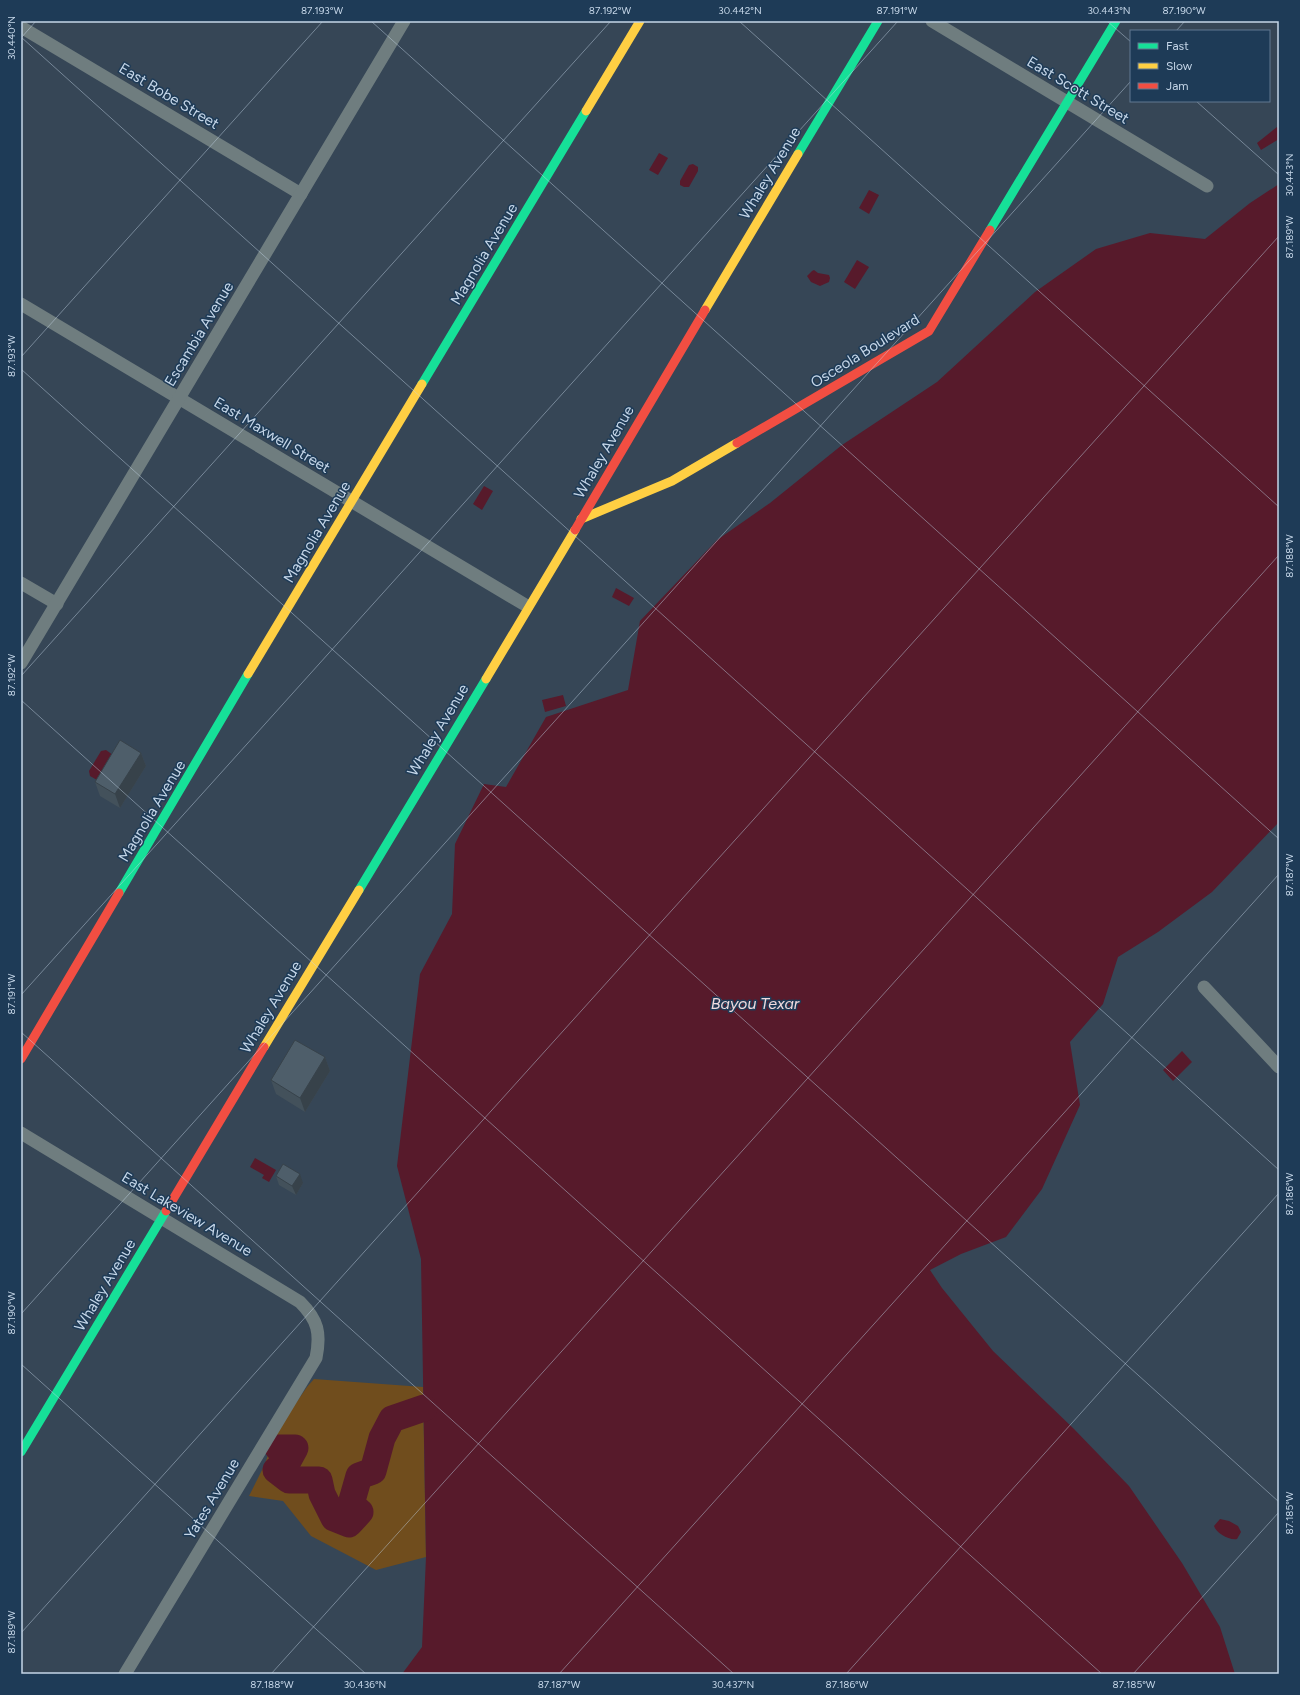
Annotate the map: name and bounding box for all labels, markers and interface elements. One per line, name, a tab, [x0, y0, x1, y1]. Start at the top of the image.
text: 87.193°W	[301, 4, 343, 17]
text: 87.192°W	[589, 4, 632, 17]
text: 30.442°N	[718, 4, 762, 17]
text: 87.191°W	[877, 4, 918, 17]
text: 30.443°N	[1087, 4, 1131, 17]
text: 87.190°W	[1162, 4, 1206, 17]
text: 30.440°N	[5, 16, 18, 60]
legend	[1130, 30, 1270, 102]
text: Fast	[1166, 39, 1189, 53]
street label: East Scott Street	[1024, 52, 1133, 128]
street label: East Bobe Street	[116, 59, 223, 133]
text: Slow	[1166, 59, 1193, 73]
text: Jam	[1166, 79, 1189, 93]
street label: Whaley Avenue	[735, 124, 805, 222]
text: 30.443°N	[1283, 153, 1296, 197]
street label: Magnolia Avenue	[447, 200, 521, 308]
text: 87.189°W	[1283, 215, 1296, 258]
street label: Escambia Avenue	[161, 278, 237, 390]
street label: Osceola Boulevard	[807, 310, 923, 392]
text: 87.193°W	[5, 335, 18, 377]
street label: East Maxwell Street	[211, 393, 334, 477]
street label: Whaley Avenue	[570, 402, 638, 502]
street label: Magnolia Avenue	[280, 478, 354, 586]
text: 87.188°W	[1283, 534, 1296, 578]
text: 87.192°W	[5, 653, 18, 696]
street label: Whaley Avenue	[403, 681, 473, 779]
street label: Magnolia Avenue	[115, 757, 189, 865]
text: 87.187°W	[1283, 853, 1296, 896]
street label: Whaley Avenue	[236, 958, 306, 1056]
text: 87.191°W	[5, 973, 18, 1014]
water label: Bayou Texar	[711, 994, 800, 1013]
street label: East Lakeview Avenue	[119, 1168, 255, 1260]
text: 87.186°W	[1283, 1172, 1296, 1215]
street label: Whaley Avenue	[70, 1236, 140, 1334]
text: 87.190°W	[5, 1291, 18, 1335]
street label: Yates Avenue	[181, 1455, 243, 1543]
text: 87.185°W	[1283, 1491, 1296, 1534]
text: 87.189°W	[5, 1610, 18, 1653]
text: 87.188°W	[250, 1678, 294, 1691]
text: 30.436°N	[344, 1678, 386, 1691]
text: 87.187°W	[538, 1678, 581, 1691]
text: 30.437°N	[712, 1678, 754, 1691]
text: 87.186°W	[826, 1678, 869, 1691]
text: 87.185°W	[1113, 1678, 1156, 1691]

